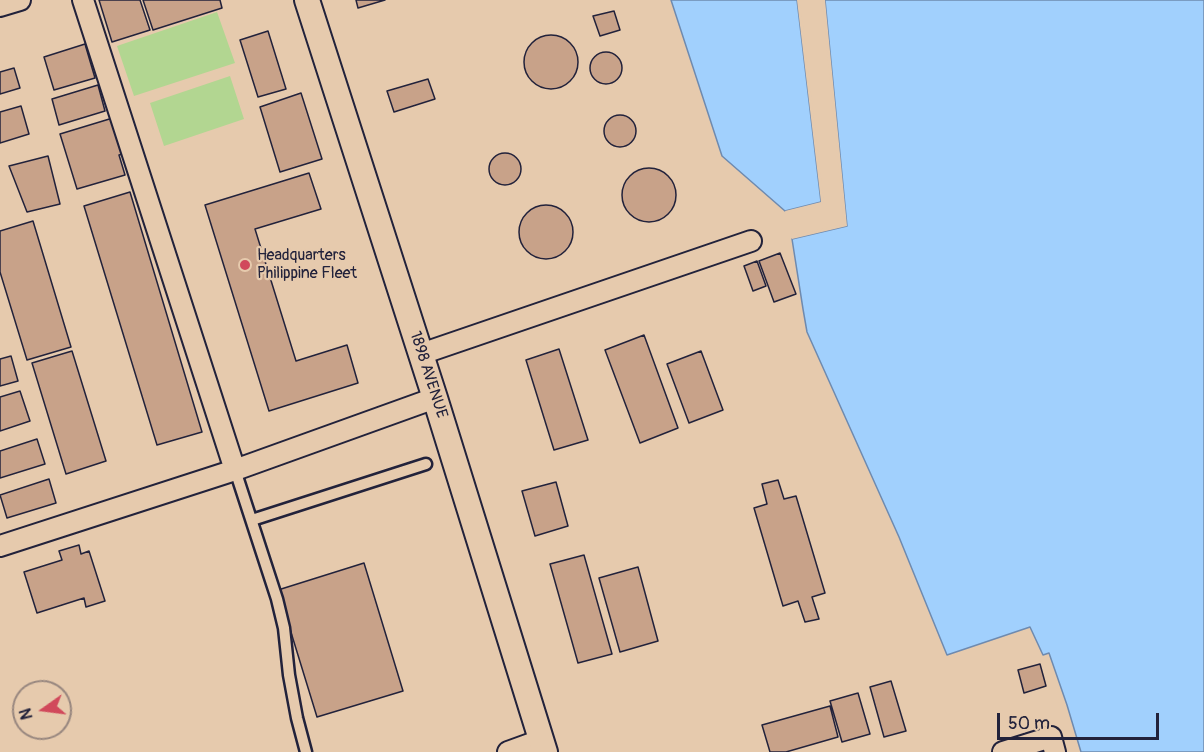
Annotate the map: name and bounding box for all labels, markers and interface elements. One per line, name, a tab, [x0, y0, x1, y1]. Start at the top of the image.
place label: Headquarters Philippine Fleet	[257, 246, 357, 284]
marker: Headquarters Philippine Fleet	[238, 258, 252, 272]
street label: 1898 AVENUE	[405, 329, 451, 421]
north arrow	[12, 680, 72, 740]
scale bar	[1000, 701, 1162, 739]
text: N	[15, 706, 37, 722]
text: 50 m	[1008, 712, 1050, 735]

